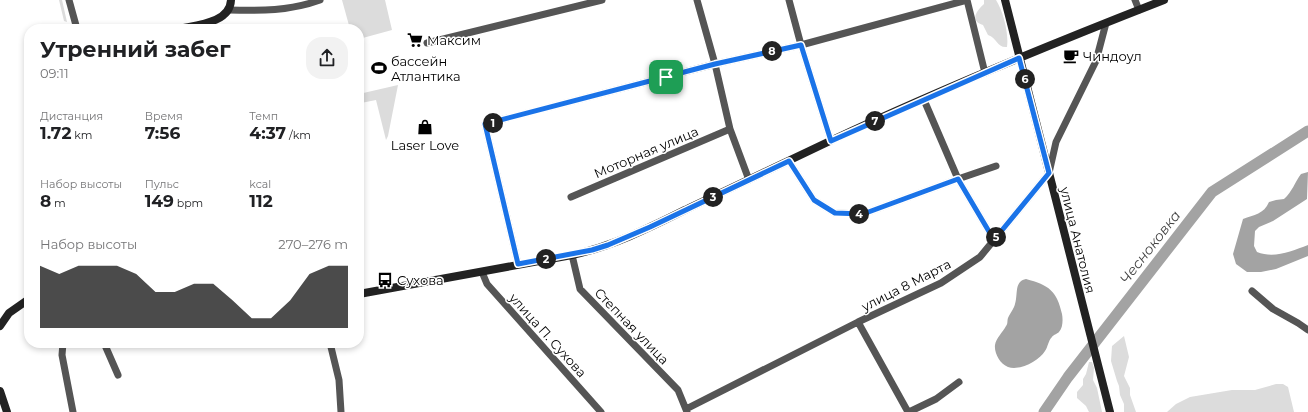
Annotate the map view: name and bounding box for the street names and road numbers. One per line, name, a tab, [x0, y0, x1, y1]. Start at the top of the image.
street label: Моторная улица	[591, 123, 701, 181]
street label: улица Анатолия	[1057, 184, 1099, 295]
street label: улица 8 Марта	[858, 256, 953, 315]
street label: Степная улица	[592, 284, 672, 368]
street label: улица П. Сухова	[505, 289, 590, 380]

